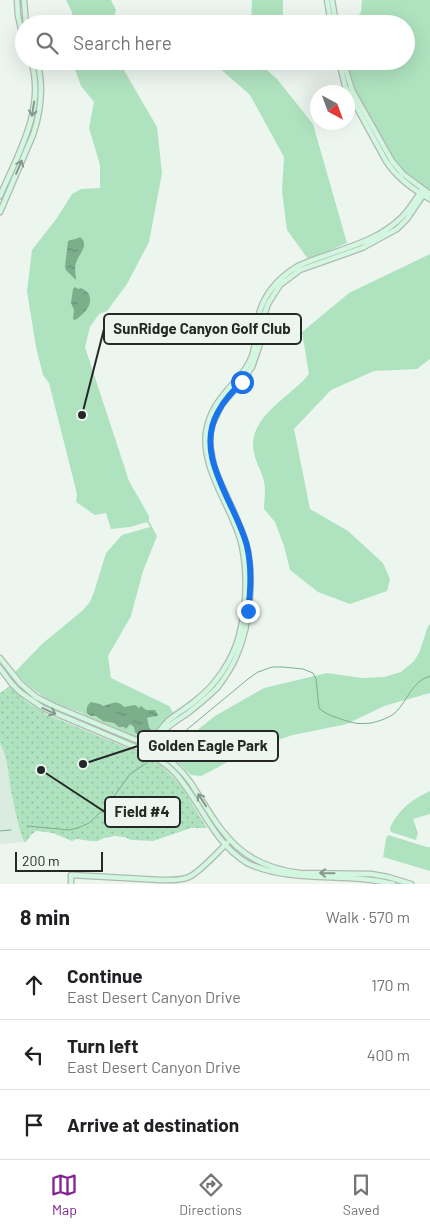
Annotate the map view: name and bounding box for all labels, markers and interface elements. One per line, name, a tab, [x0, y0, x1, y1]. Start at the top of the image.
search box	[15, 15, 415, 70]
icon: search	[33, 29, 61, 57]
text: Search here	[73, 31, 172, 54]
north arrow	[310, 85, 355, 130]
one-way arrow	[28, 101, 38, 117]
one-way arrow	[15, 160, 25, 175]
callout: SunRidge Canyon Golf Club	[104, 314, 301, 344]
text: SunRidge Canyon Golf Club	[113, 319, 291, 337]
route start	[231, 371, 254, 394]
route end	[237, 600, 260, 623]
one-way arrow	[41, 706, 56, 716]
callout: Golden Eagle Park	[138, 731, 278, 761]
text: Golden Eagle Park	[148, 736, 268, 754]
one-way arrow	[197, 794, 207, 808]
callout: Field #4	[105, 797, 180, 827]
text: Field #4	[115, 802, 169, 820]
scale bar	[15, 849, 102, 872]
text: 200 m	[22, 852, 60, 869]
one-way arrow	[319, 868, 336, 878]
text: 8 min	[20, 904, 70, 929]
text: Walk · 570 m	[326, 907, 410, 926]
text: Continue	[67, 964, 143, 987]
icon: ahead	[20, 971, 48, 999]
text: 170 m	[371, 975, 410, 994]
text: East Desert Canyon Drive	[67, 987, 241, 1006]
text: Turn left	[67, 1034, 138, 1057]
icon: left	[20, 1041, 48, 1069]
text: 400 m	[367, 1045, 410, 1064]
text: East Desert Canyon Drive	[67, 1057, 241, 1076]
icon: arrive	[20, 1111, 48, 1139]
text: Arrive at destination	[67, 1113, 239, 1136]
tab: Map	[50, 1171, 78, 1218]
tab: Directions	[179, 1171, 242, 1218]
tab: Saved	[343, 1171, 380, 1218]

